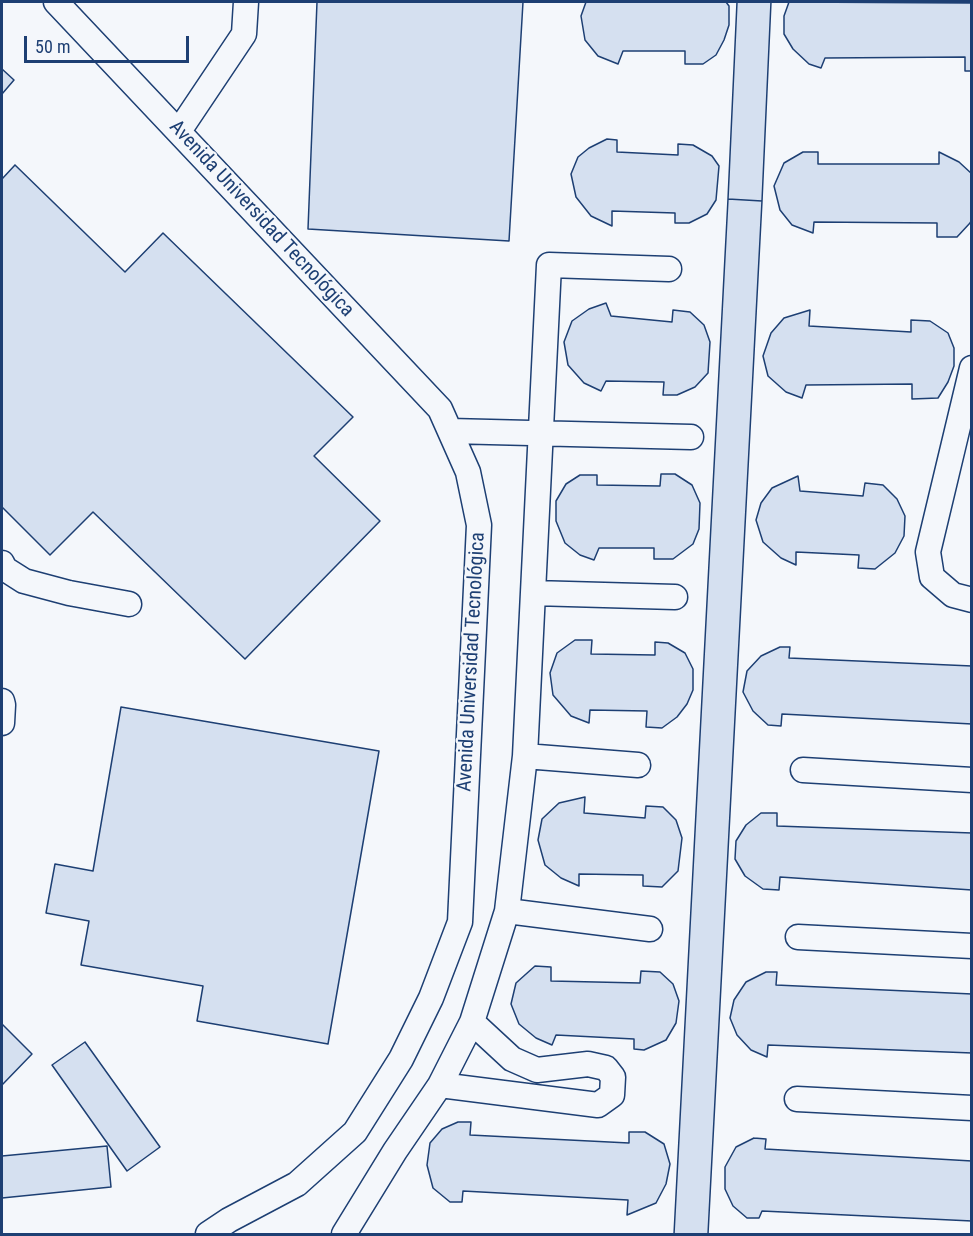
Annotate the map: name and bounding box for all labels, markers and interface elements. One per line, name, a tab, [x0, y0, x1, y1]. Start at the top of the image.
scale bar	[27, 24, 192, 62]
text: 50 m	[35, 36, 70, 57]
street label: Avenida Universidad Tecnológica	[164, 116, 358, 322]
street label: Avenida Universidad Tecnológica	[453, 532, 491, 792]

